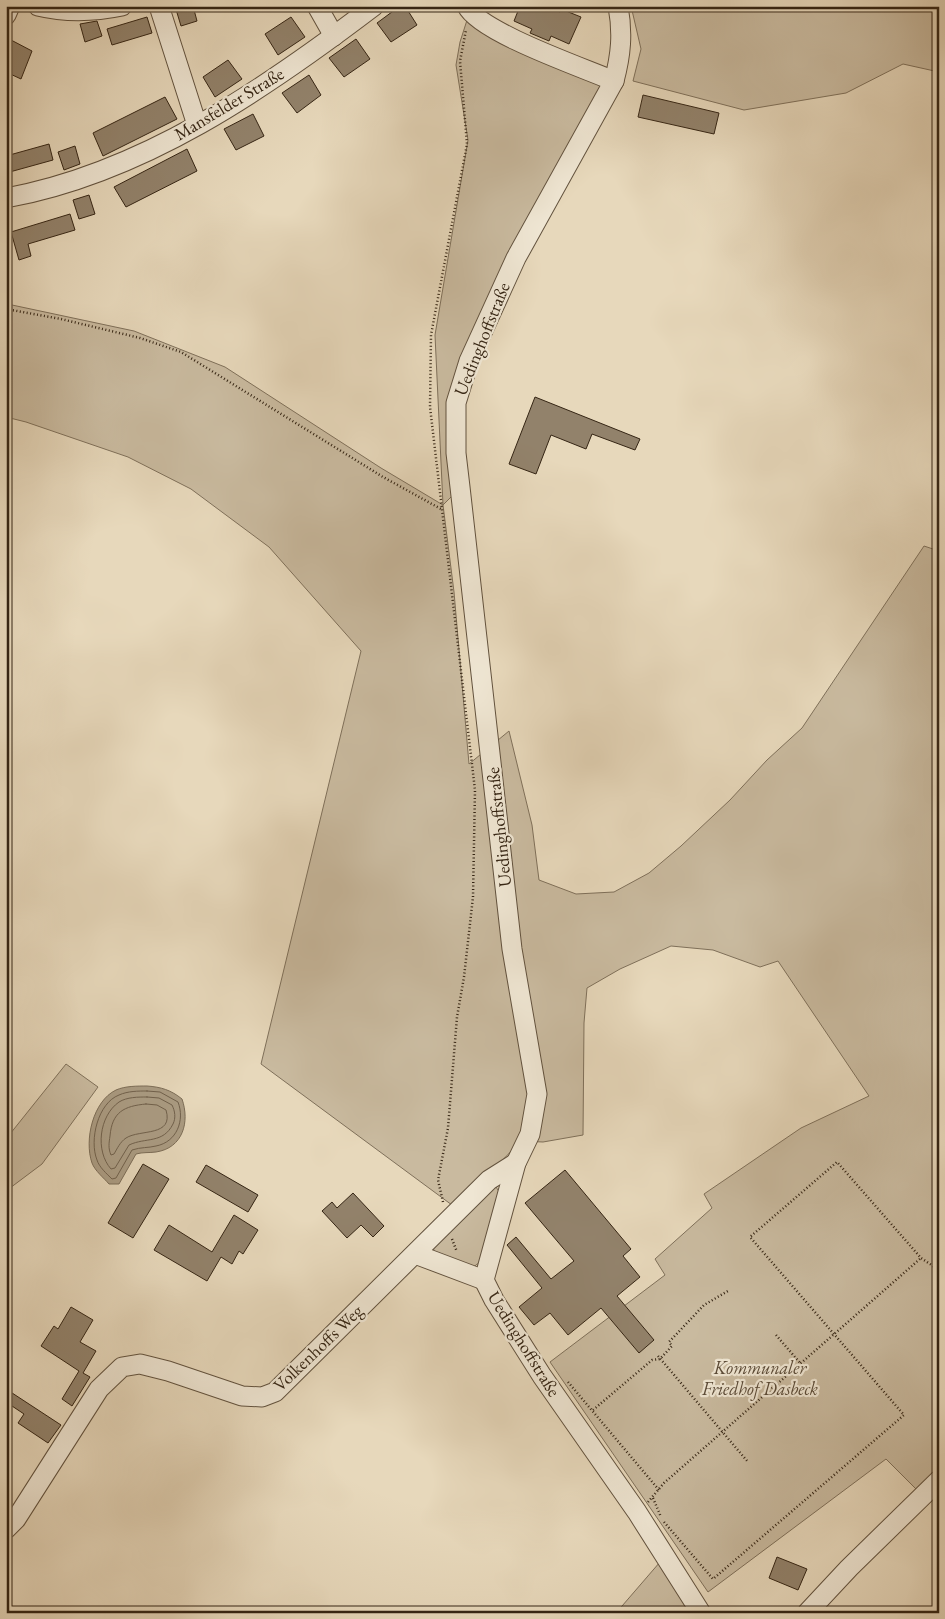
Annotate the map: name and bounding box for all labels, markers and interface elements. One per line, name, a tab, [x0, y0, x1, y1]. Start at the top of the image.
street label: Mansfelder Straße	[170, 62, 288, 145]
street label: Uedinghoffstraße	[448, 279, 515, 399]
street label: Uedinghoffstraße	[481, 766, 516, 888]
street label: Uedinghoffstraße	[483, 1287, 566, 1401]
street label: Volkenhoffs Weg	[268, 1299, 367, 1396]
park label: Kommunaler Friedhof Dasbeck	[701, 1356, 818, 1401]

